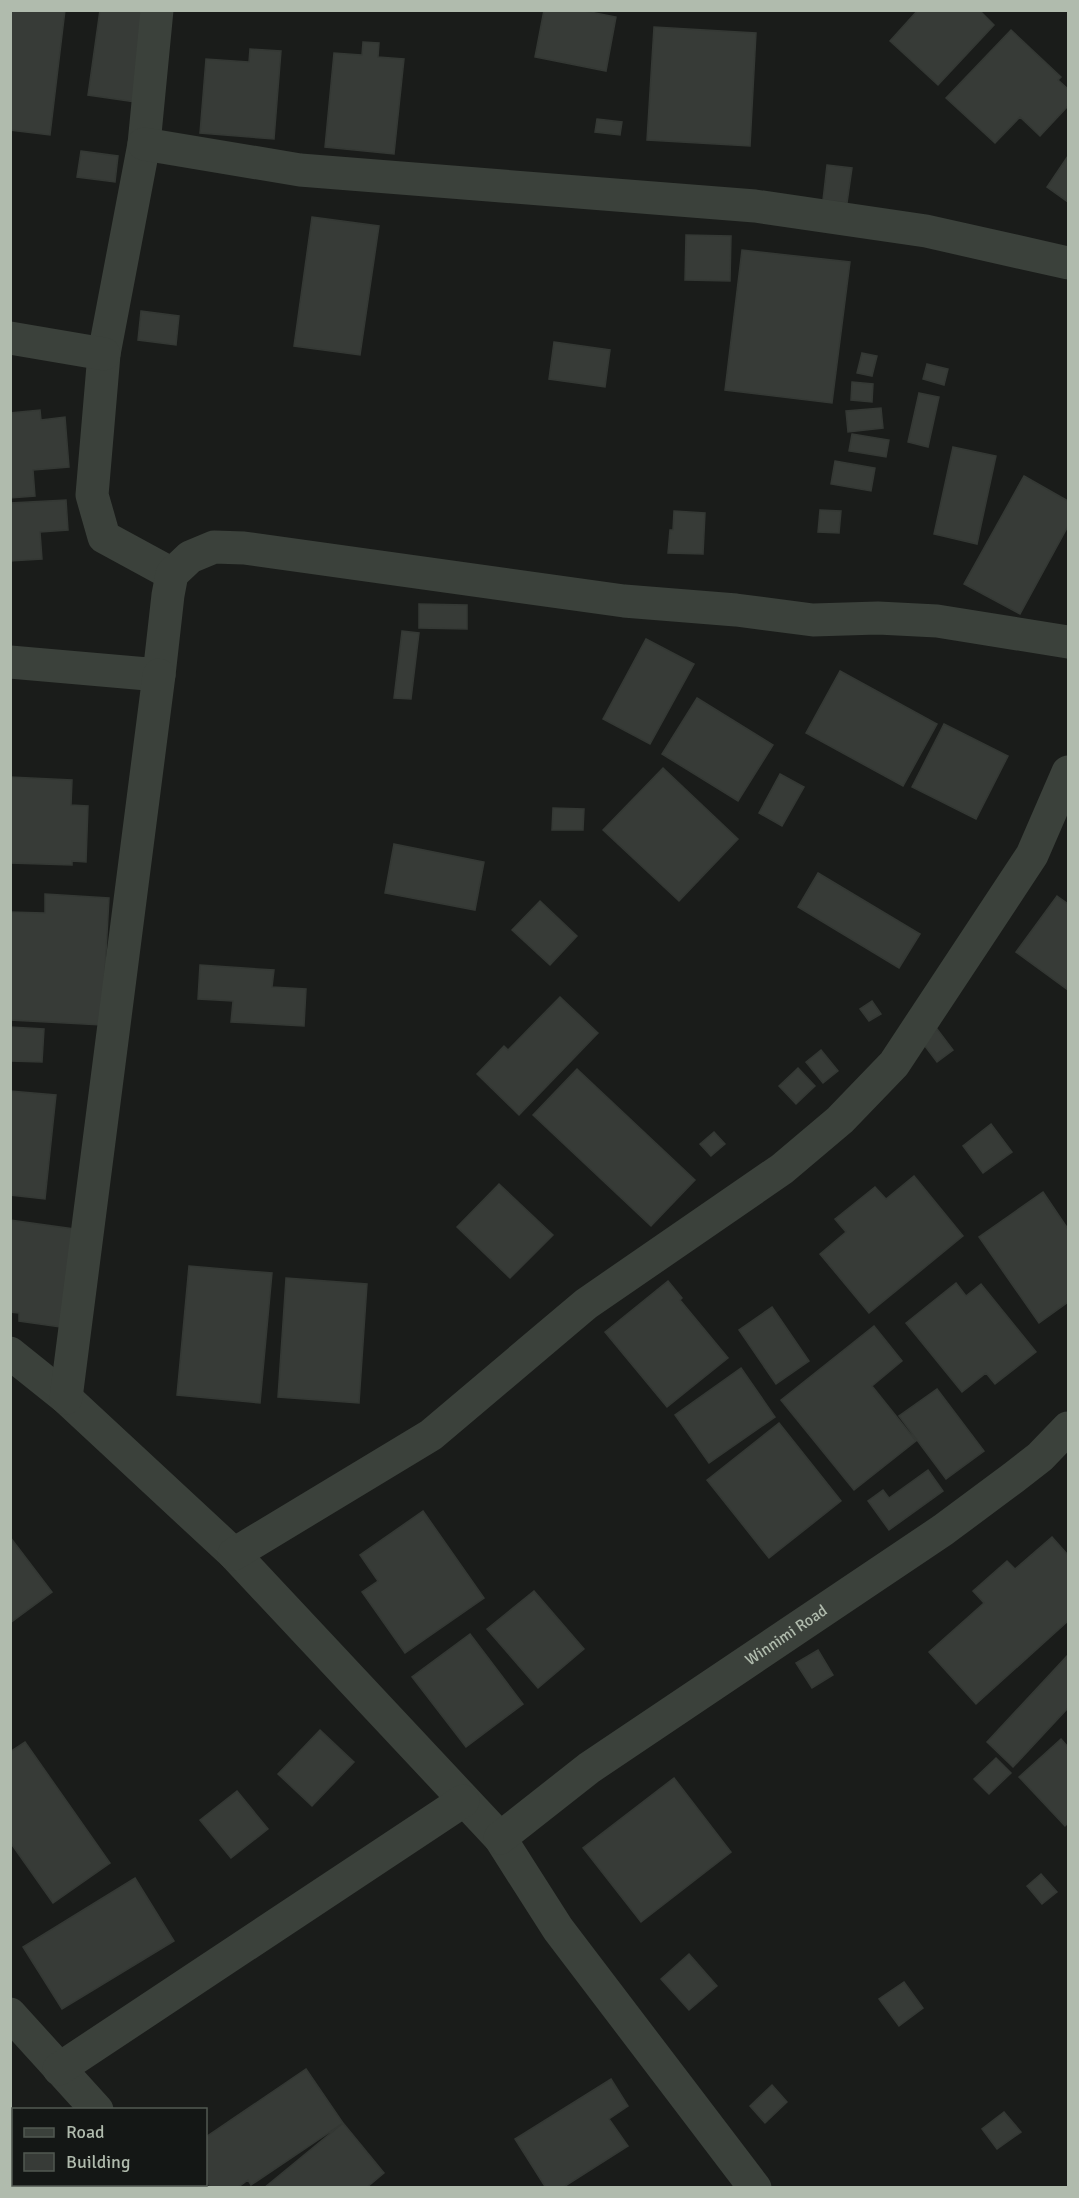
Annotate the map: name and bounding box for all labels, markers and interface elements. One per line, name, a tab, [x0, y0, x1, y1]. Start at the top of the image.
street label: Winnimi Road	[741, 1601, 831, 1670]
legend	[12, 2108, 207, 2186]
text: Road	[66, 2121, 105, 2143]
text: Building	[66, 2151, 130, 2173]

